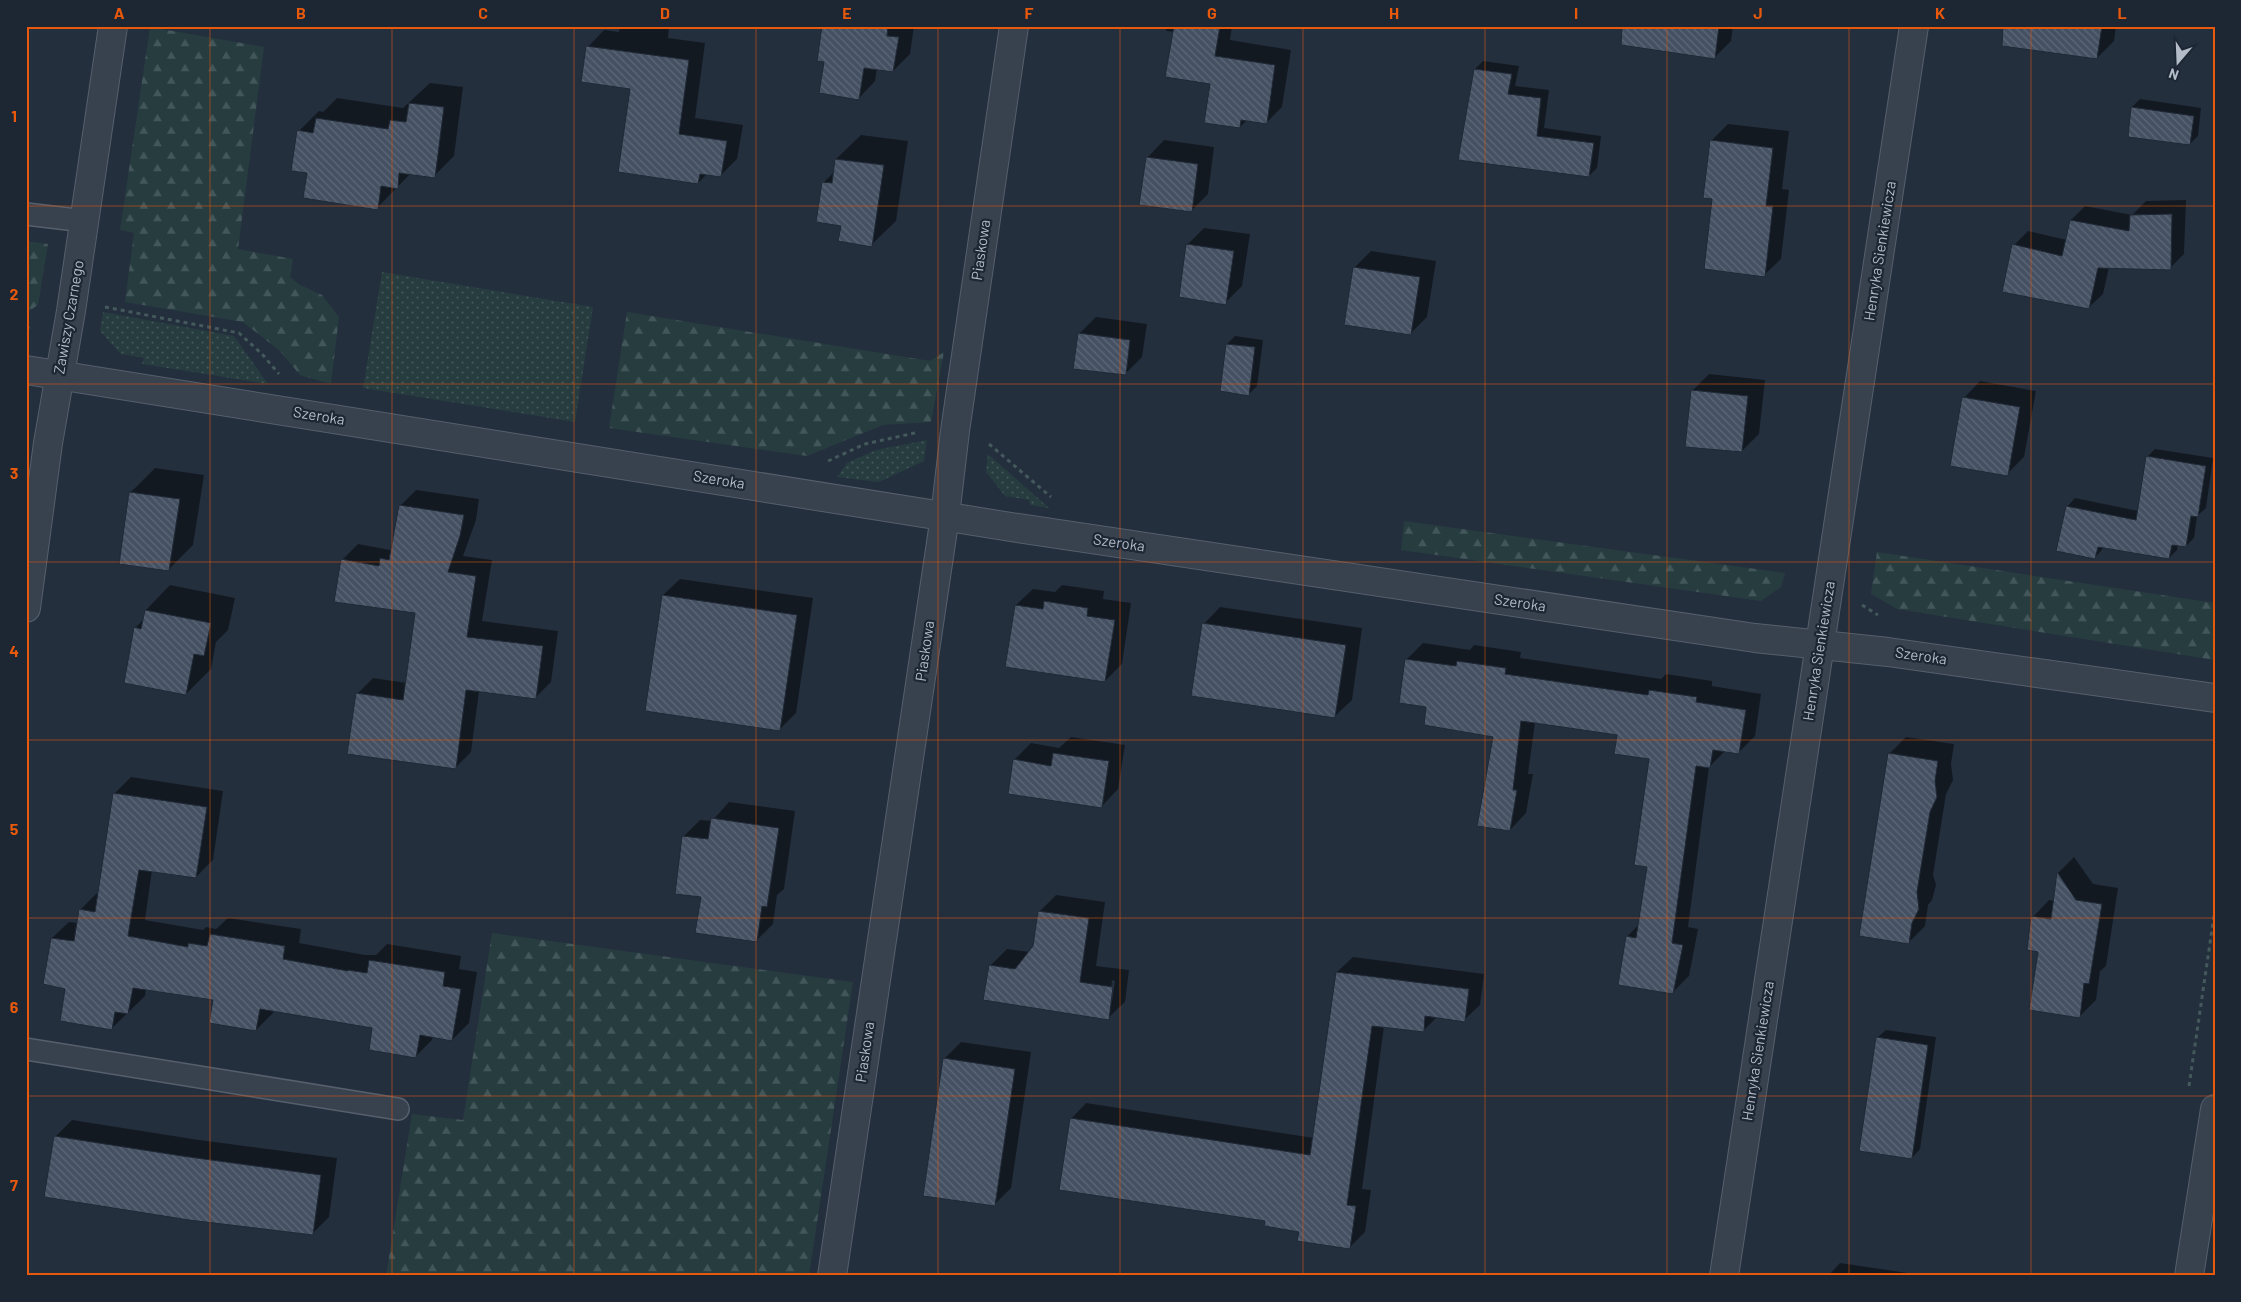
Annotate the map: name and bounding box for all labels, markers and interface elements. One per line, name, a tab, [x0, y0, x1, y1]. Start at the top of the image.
text: A	[114, 3, 125, 22]
text: B	[296, 3, 306, 22]
text: C	[478, 3, 488, 22]
text: D	[660, 3, 670, 22]
text: E	[842, 3, 852, 22]
text: F	[1025, 3, 1034, 22]
text: G	[1207, 3, 1217, 22]
text: H	[1389, 3, 1399, 22]
text: I	[1574, 3, 1578, 22]
text: J	[1753, 3, 1763, 22]
text: K	[1935, 3, 1945, 22]
text: L	[2117, 3, 2127, 22]
north arrow	[2154, 38, 2204, 88]
text: N	[2166, 65, 2181, 84]
text: 1	[11, 106, 17, 125]
street label: Henryka Sienkiewicza	[1859, 180, 1899, 322]
street label: Piaskowa	[967, 218, 993, 281]
street label: Zawiszy Czarnego	[49, 258, 87, 375]
text: 2	[10, 284, 19, 303]
street label: Szeroka	[292, 402, 346, 428]
text: 3	[10, 463, 18, 482]
street label: Szeroka	[692, 466, 746, 492]
street label: Szeroka	[1092, 529, 1146, 555]
street label: Henryka Sienkiewicza	[1798, 580, 1838, 722]
street label: Szeroka	[1493, 589, 1547, 615]
street label: Piaskowa	[911, 619, 937, 682]
text: 4	[9, 641, 19, 660]
street label: Szeroka	[1894, 642, 1948, 668]
text: 5	[10, 819, 19, 838]
street label: Henryka Sienkiewicza	[1737, 980, 1777, 1122]
text: 6	[10, 997, 19, 1016]
street label: Piaskowa	[851, 1020, 877, 1083]
text: 7	[10, 1175, 18, 1194]

